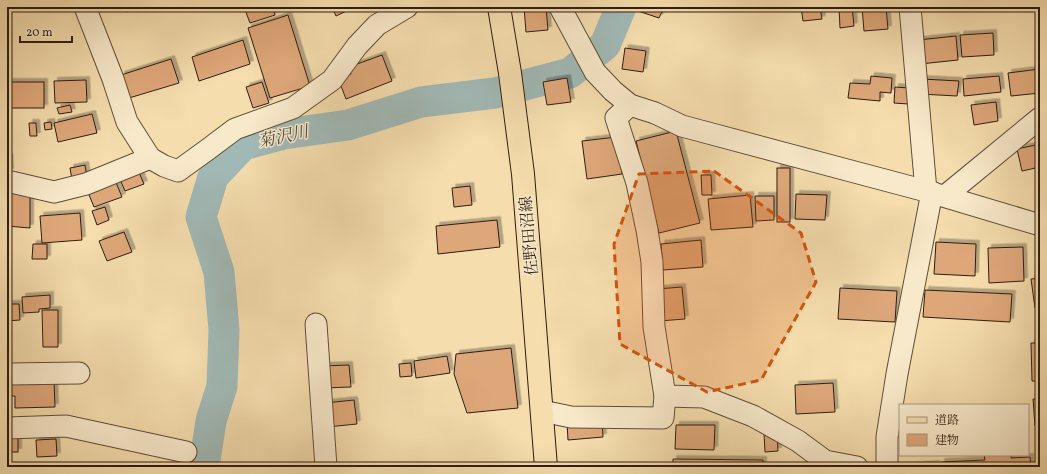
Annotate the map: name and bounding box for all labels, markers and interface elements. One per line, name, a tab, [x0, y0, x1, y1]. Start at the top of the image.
scale bar	[20, 18, 72, 44]
text: 20 m	[26, 25, 53, 41]
water label: 菊沢川	[256, 121, 313, 154]
street label: 佐野田沼線	[516, 195, 544, 277]
legend	[899, 404, 1029, 456]
text: 道路	[935, 413, 959, 429]
text: 建物	[935, 433, 959, 449]

